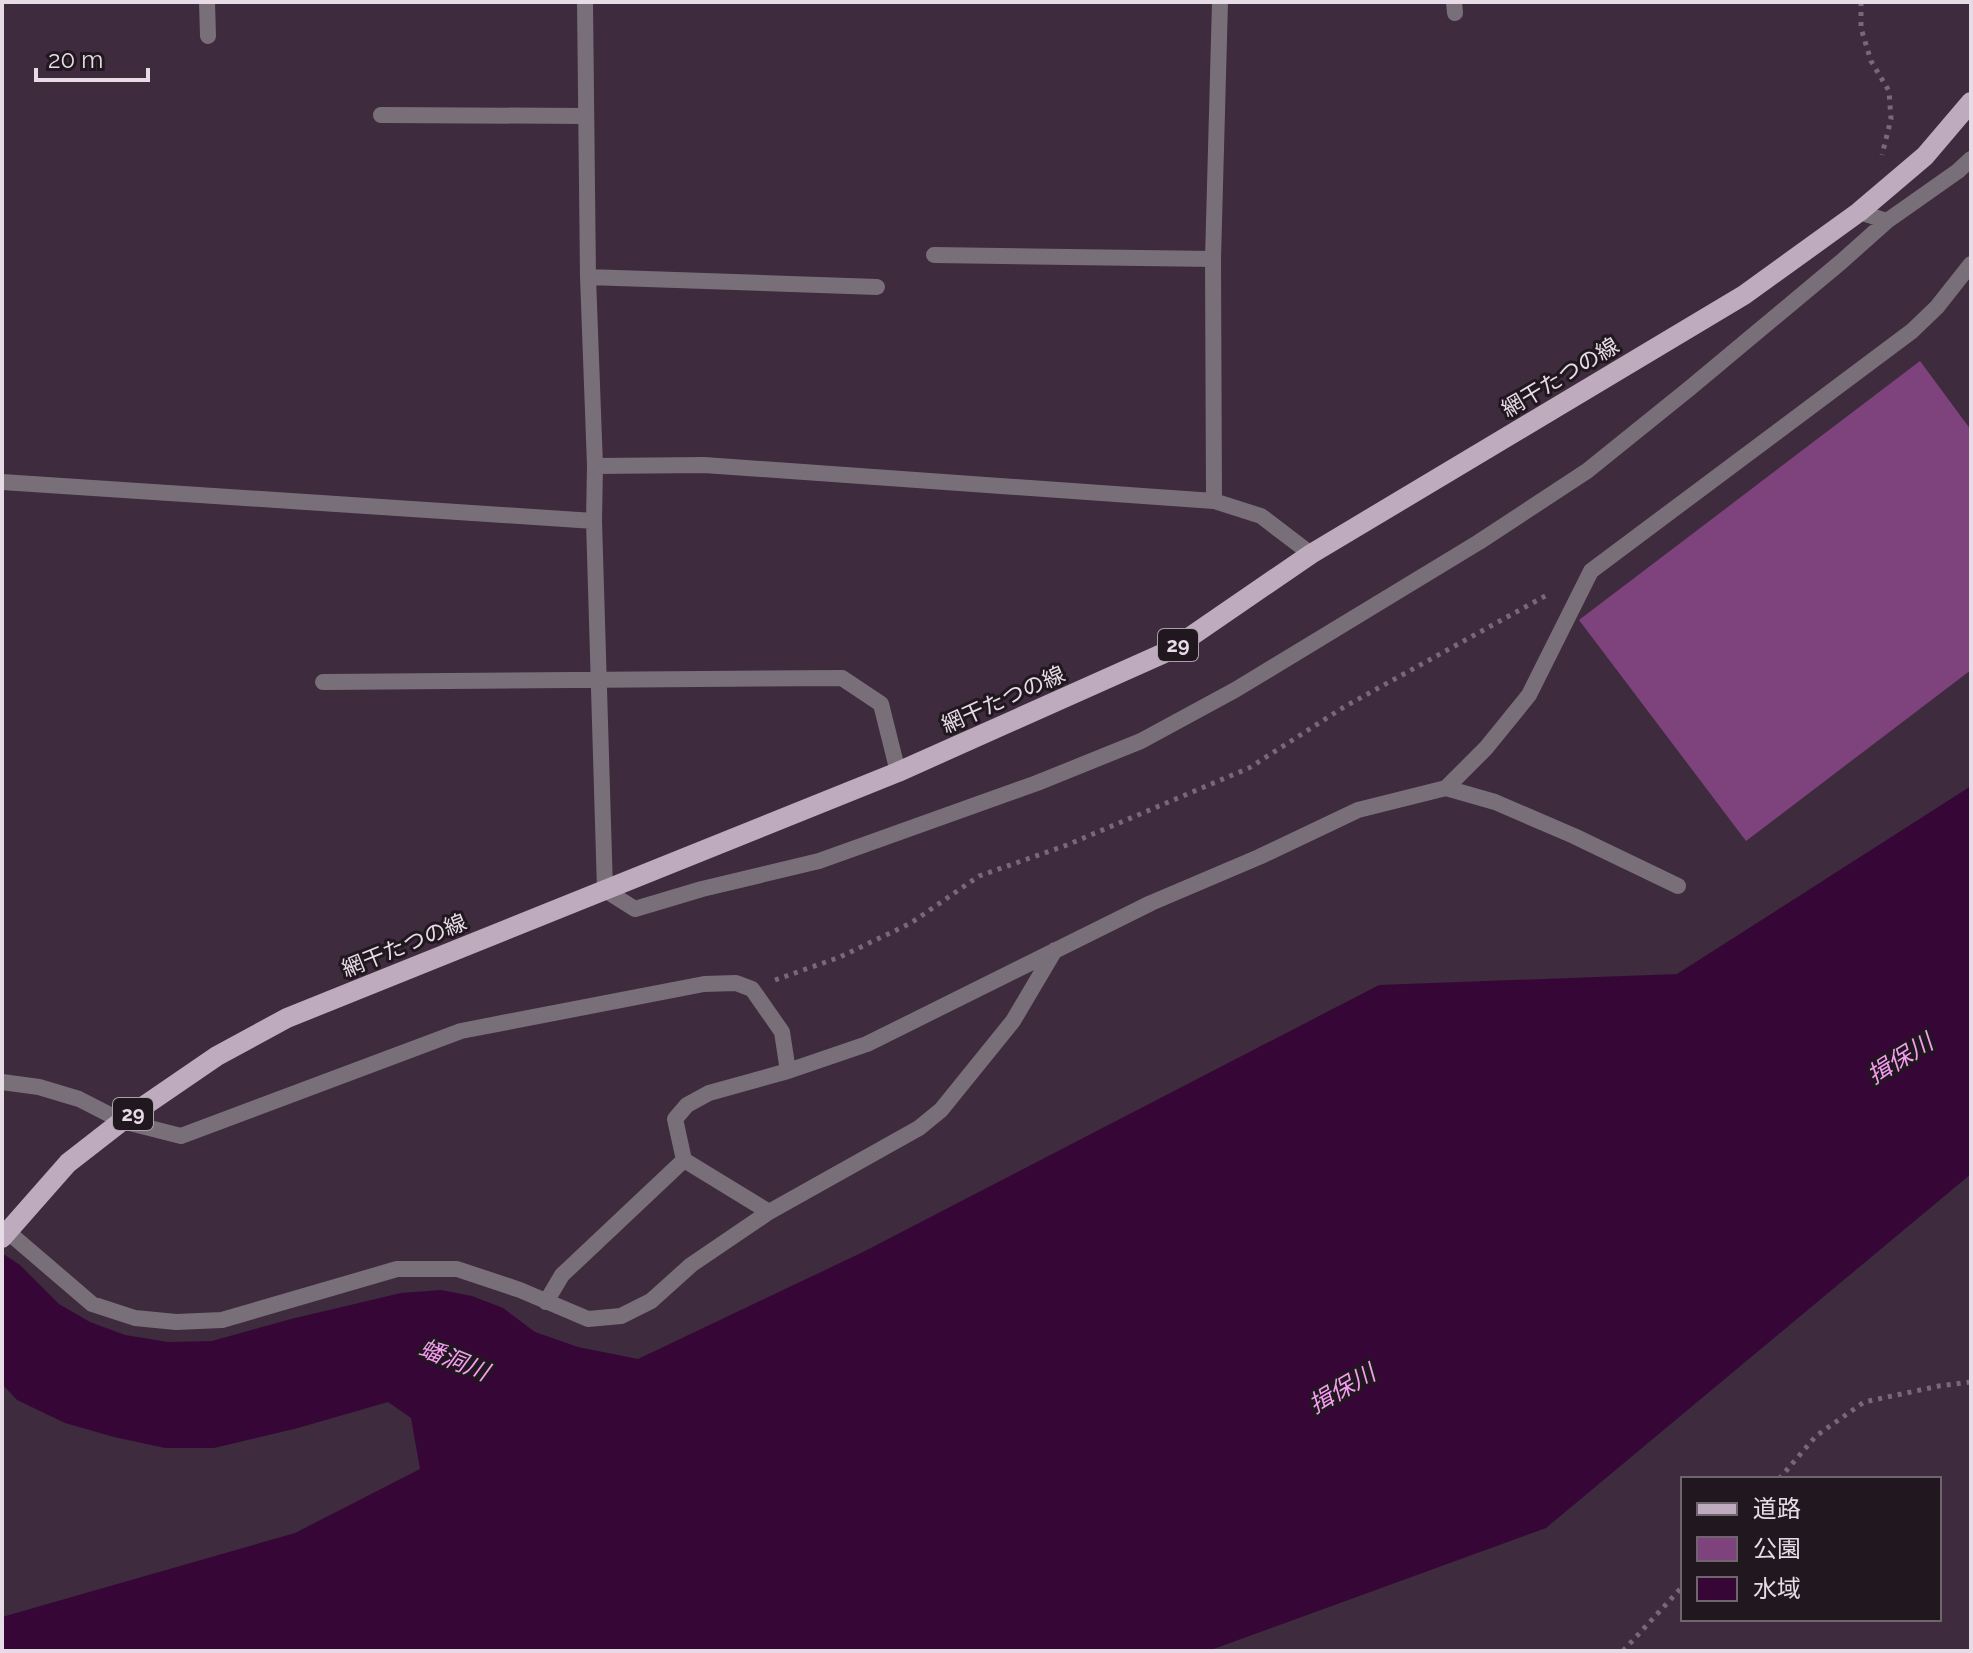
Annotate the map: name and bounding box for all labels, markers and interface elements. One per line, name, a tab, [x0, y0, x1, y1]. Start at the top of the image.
scale bar	[36, 32, 148, 82]
text: 20 m	[48, 45, 103, 74]
street label: 網干たつの線	[1497, 332, 1623, 422]
road number: 29	[1158, 629, 1198, 661]
street label: 網干たつの線	[937, 660, 1069, 738]
street label: 網干たつの線	[338, 908, 470, 982]
water label: 揖保川	[1862, 1026, 1940, 1090]
road number: 29	[113, 1098, 153, 1130]
water label: 蟠洞川	[415, 1333, 496, 1388]
water label: 揖保川	[1303, 1357, 1383, 1419]
legend	[1681, 1477, 1941, 1621]
text: 道路	[1753, 1494, 1801, 1523]
text: 公園	[1753, 1534, 1801, 1563]
text: 水域	[1753, 1574, 1801, 1603]

